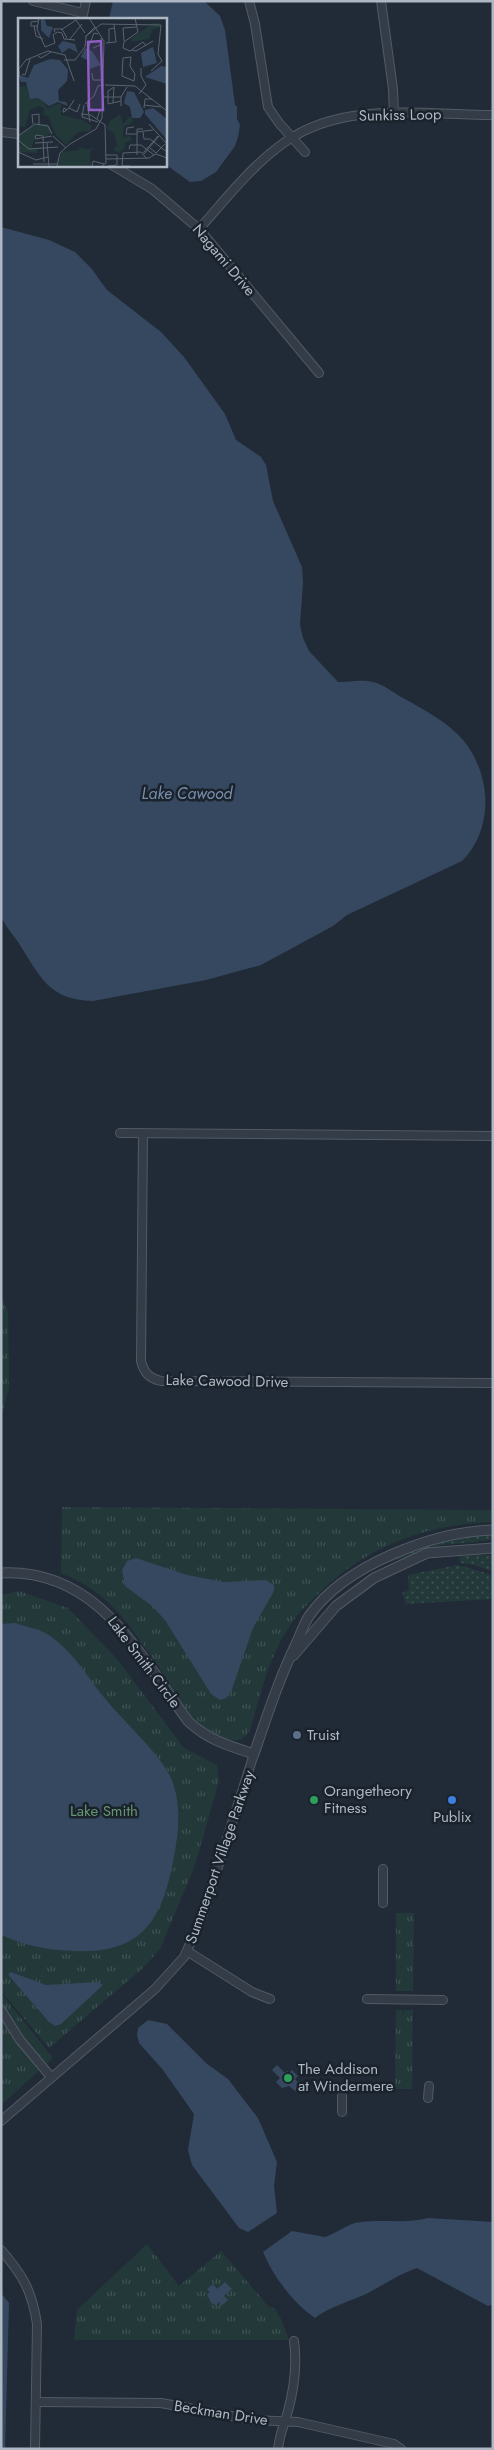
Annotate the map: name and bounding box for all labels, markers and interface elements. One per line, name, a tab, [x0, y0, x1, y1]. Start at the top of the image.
inset map	[18, 18, 166, 166]
street label: Sunkiss Loop	[358, 103, 442, 127]
street label: Nagami Drive	[187, 219, 261, 301]
water label: Lake Cawood	[142, 782, 234, 805]
street label: Lake Cawood Drive	[165, 1369, 289, 1393]
street label: Lake Smith Circle	[102, 1612, 186, 1713]
place label: Truist	[307, 1724, 340, 1746]
marker: Truist	[291, 1729, 303, 1741]
street label: Summerport Village Parkway	[180, 1767, 260, 1947]
place label: Orangetheory Fitness	[324, 1780, 412, 1819]
marker: Orangetheory Fitness	[308, 1794, 320, 1806]
marker: Publix	[446, 1794, 458, 1806]
park label: Lake Smith	[70, 1800, 138, 1822]
place label: Publix	[433, 1806, 472, 1828]
place label: The Addison at Windermere	[298, 2058, 394, 2097]
marker: The Addison at Windermere	[282, 2072, 294, 2084]
street label: Beckman Drive	[173, 2395, 270, 2431]

